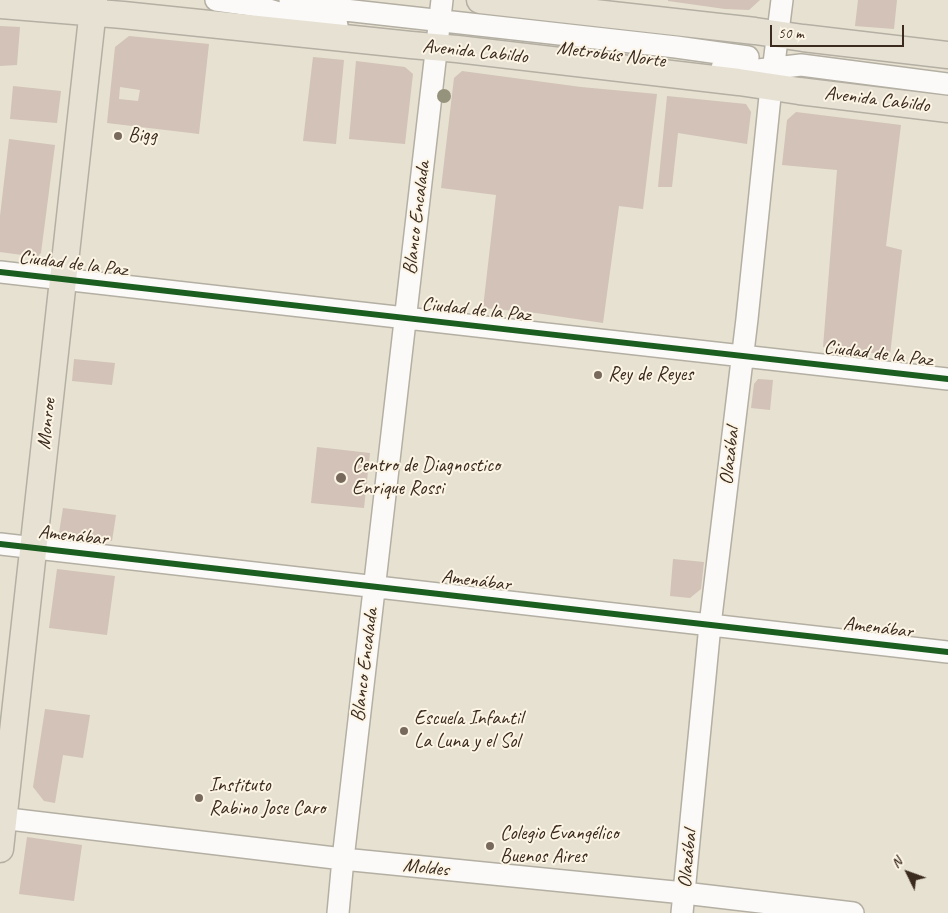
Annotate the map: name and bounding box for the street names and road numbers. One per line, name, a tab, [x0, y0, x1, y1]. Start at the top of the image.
street label: Avenida Cabildo	[421, 35, 529, 69]
street label: Metrobús Norte	[555, 36, 667, 74]
street label: Avenida Cabildo	[823, 82, 931, 118]
street label: Blanco Encalada	[398, 160, 436, 276]
street label: Ciudad de la Paz	[17, 245, 129, 283]
street label: Ciudad de la Paz	[421, 292, 531, 328]
street label: Ciudad de la Paz	[822, 335, 934, 373]
street label: Monroe	[32, 397, 62, 451]
street label: Olazábal	[715, 426, 745, 486]
street label: Amenábar	[37, 520, 109, 552]
street label: Amenábar	[440, 565, 512, 597]
street label: Blanco Encalada	[346, 607, 384, 723]
street label: Amenábar	[842, 612, 914, 644]
street label: Olazábal	[673, 829, 703, 889]
street label: Moldes	[402, 854, 450, 882]

